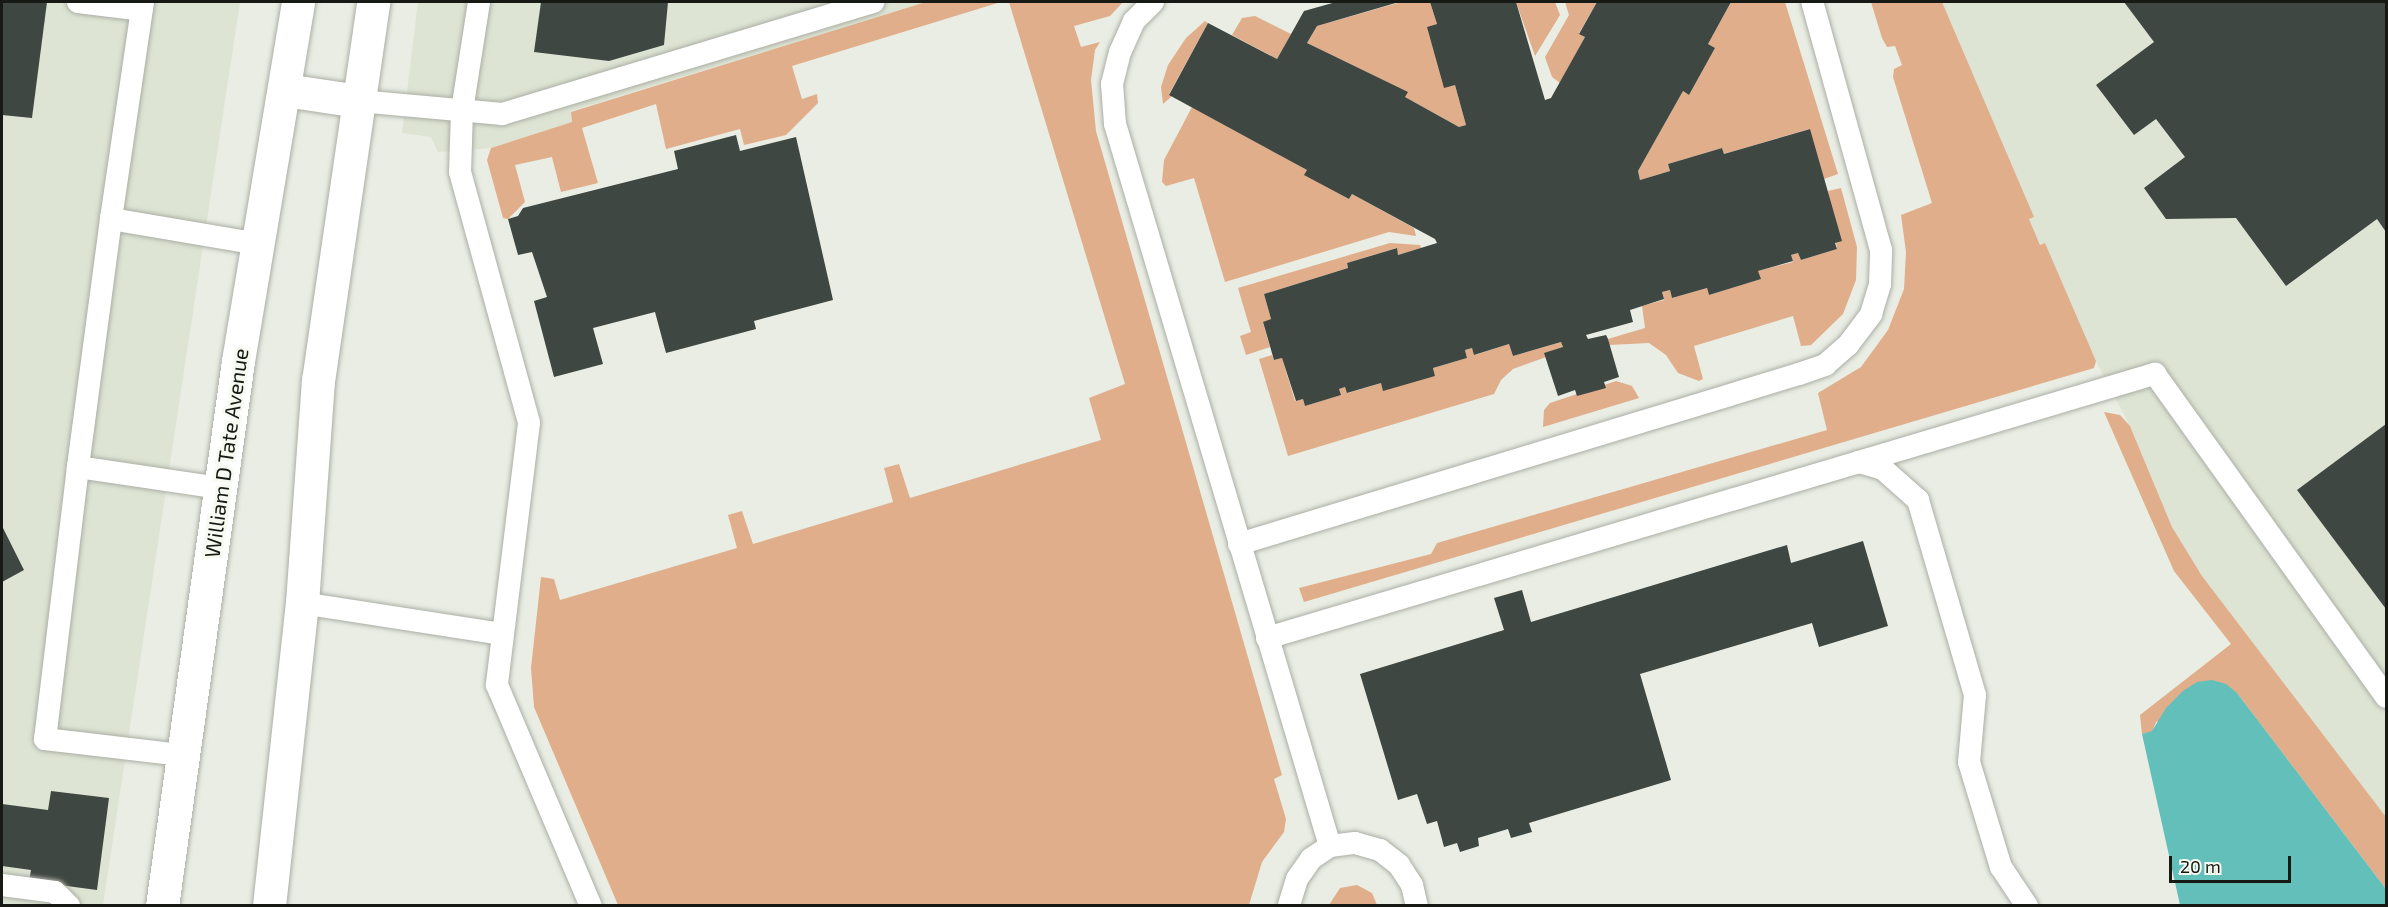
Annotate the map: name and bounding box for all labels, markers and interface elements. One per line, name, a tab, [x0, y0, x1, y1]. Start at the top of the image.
street label: William D Tate Avenue	[199, 346, 253, 560]
scale bar	[2172, 844, 2294, 882]
text: 20 m	[2180, 855, 2221, 877]

